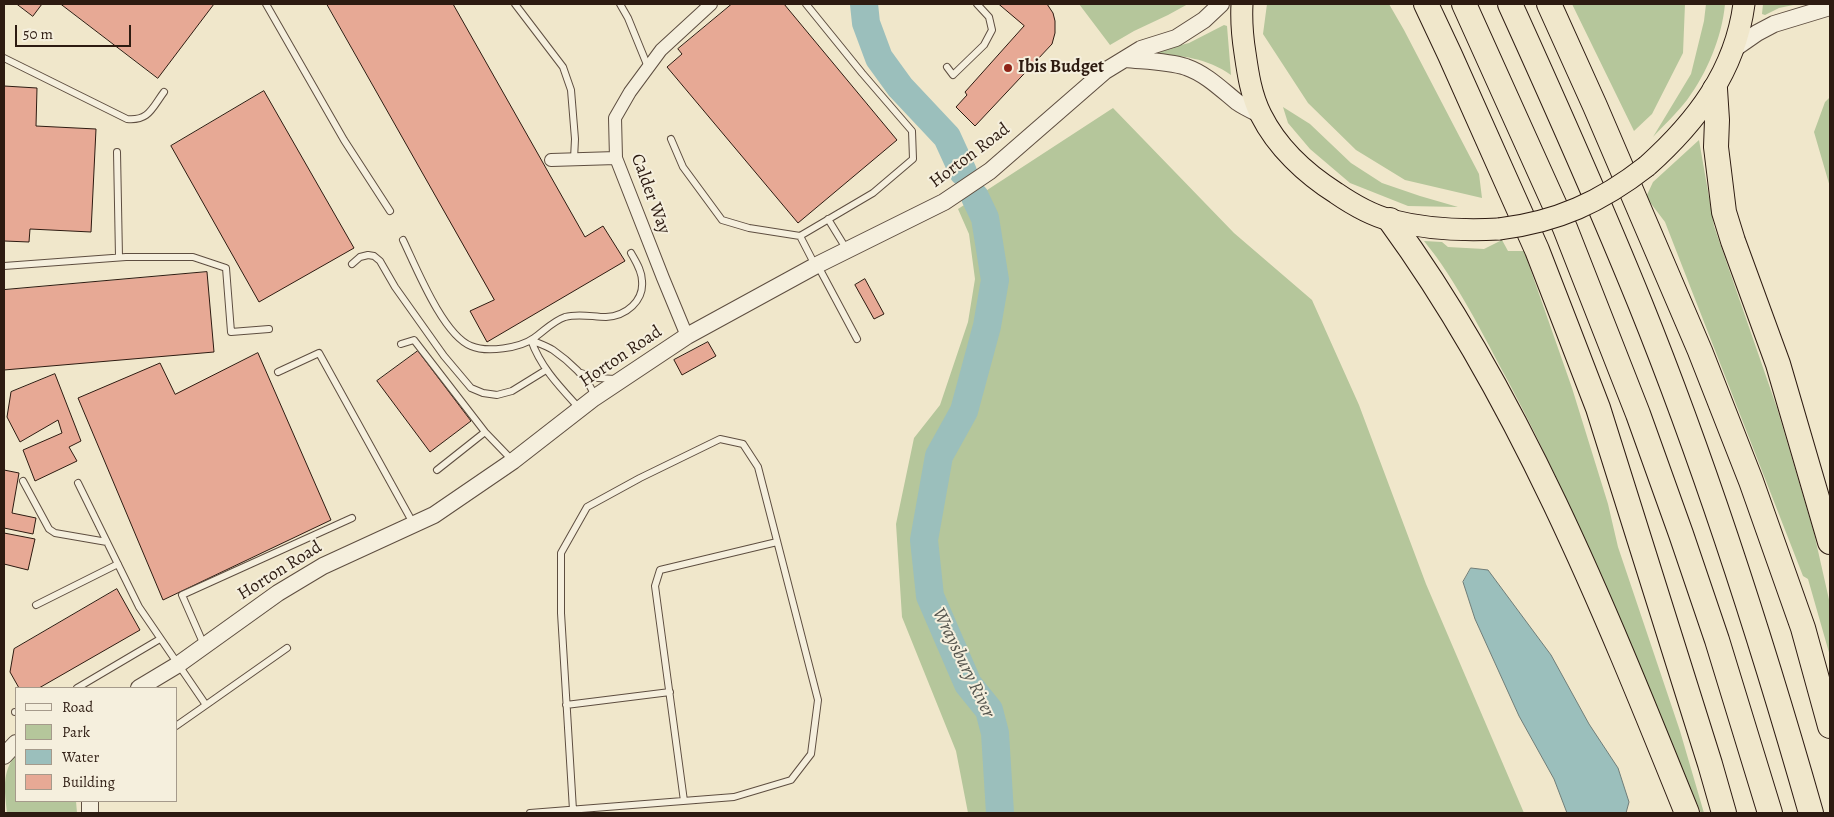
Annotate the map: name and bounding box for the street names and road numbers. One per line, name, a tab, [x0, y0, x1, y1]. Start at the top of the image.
street label: Horton Road	[926, 119, 1014, 193]
street label: Calder Way	[626, 151, 674, 237]
street label: Horton Road	[576, 322, 666, 392]
street label: Horton Road	[234, 537, 326, 605]

